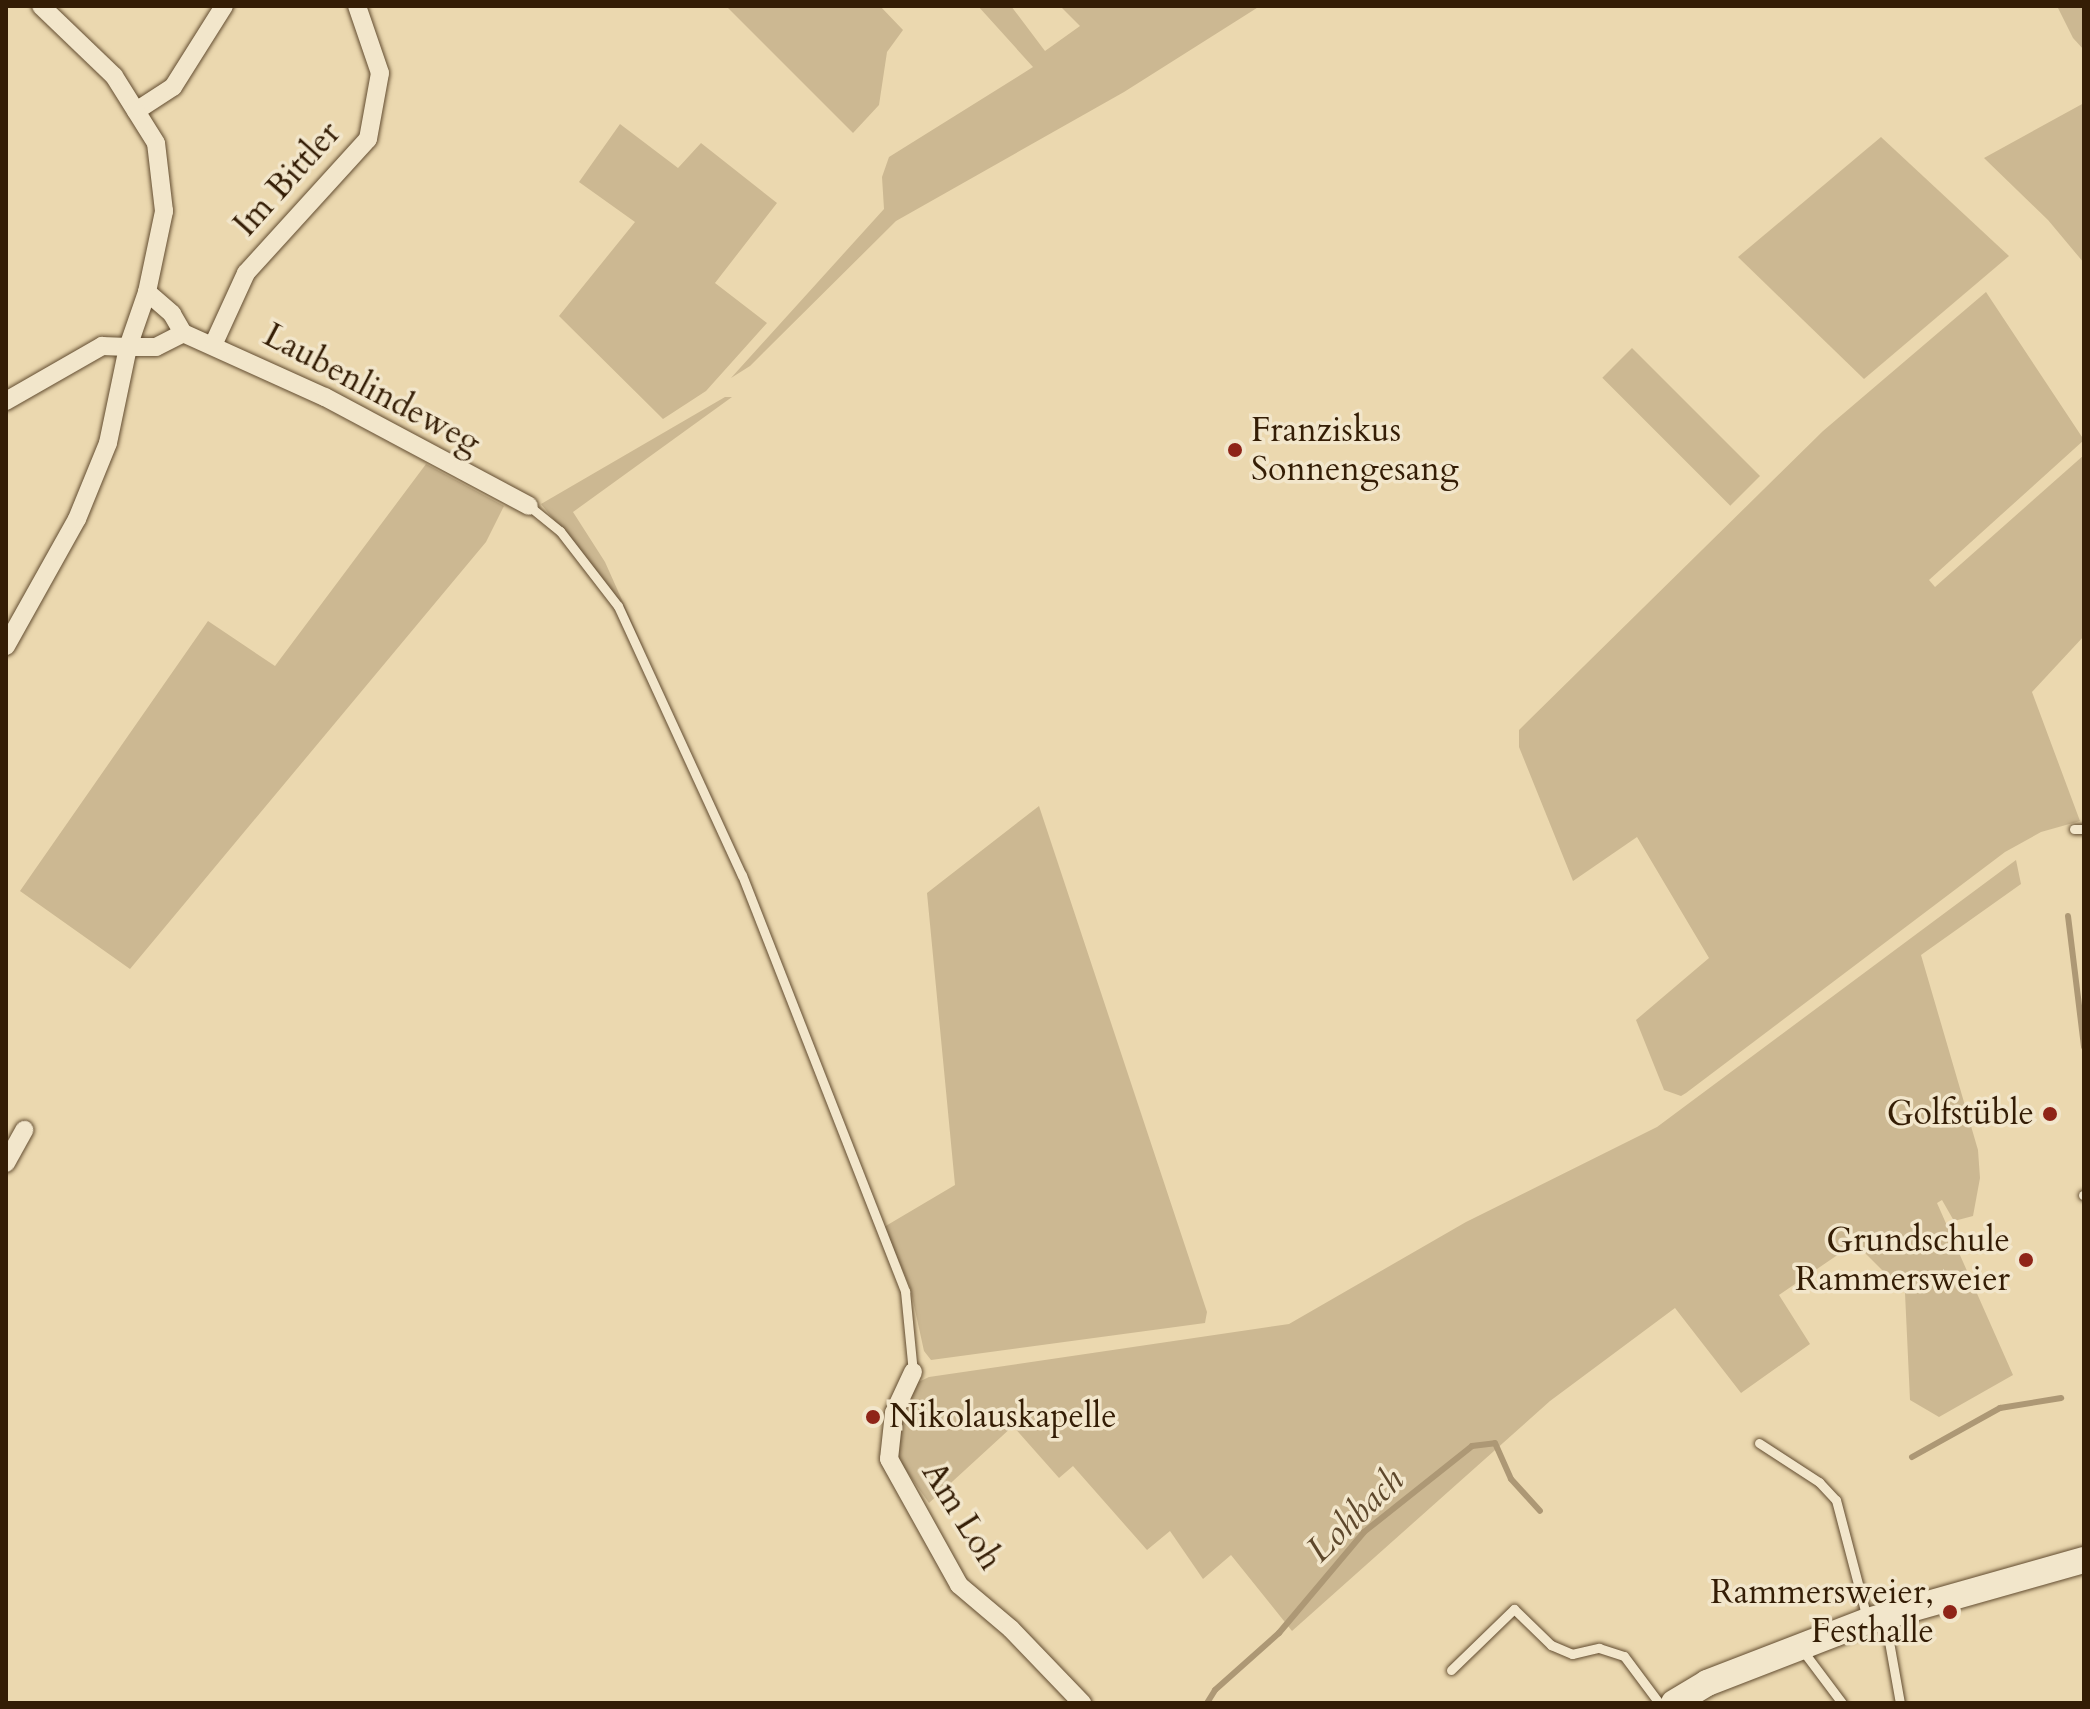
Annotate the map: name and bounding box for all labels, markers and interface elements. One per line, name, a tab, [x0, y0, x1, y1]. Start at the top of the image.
street label: Im Bittler	[225, 113, 349, 245]
street label: Laubenlindeweg	[257, 315, 487, 463]
place label: Franziskus Sonnengesang	[1251, 410, 1459, 490]
marker: Franziskus Sonnengesang	[1226, 441, 1244, 459]
place label: Golfstüble	[1887, 1094, 2034, 1134]
marker: Golfstüble	[2041, 1105, 2059, 1123]
place label: Grundschule Rammersweier	[1795, 1220, 2010, 1300]
marker: Grundschule Rammersweier	[2017, 1251, 2035, 1269]
place label: Nikolauskapelle	[889, 1397, 1117, 1437]
marker: Nikolauskapelle	[864, 1408, 882, 1426]
street label: Am Loh	[913, 1454, 1011, 1578]
water label: Lohbach	[1298, 1459, 1412, 1571]
place label: Rammersweier, Festhalle	[1710, 1572, 1934, 1652]
marker: Rammersweier, Festhalle	[1941, 1603, 1959, 1621]

